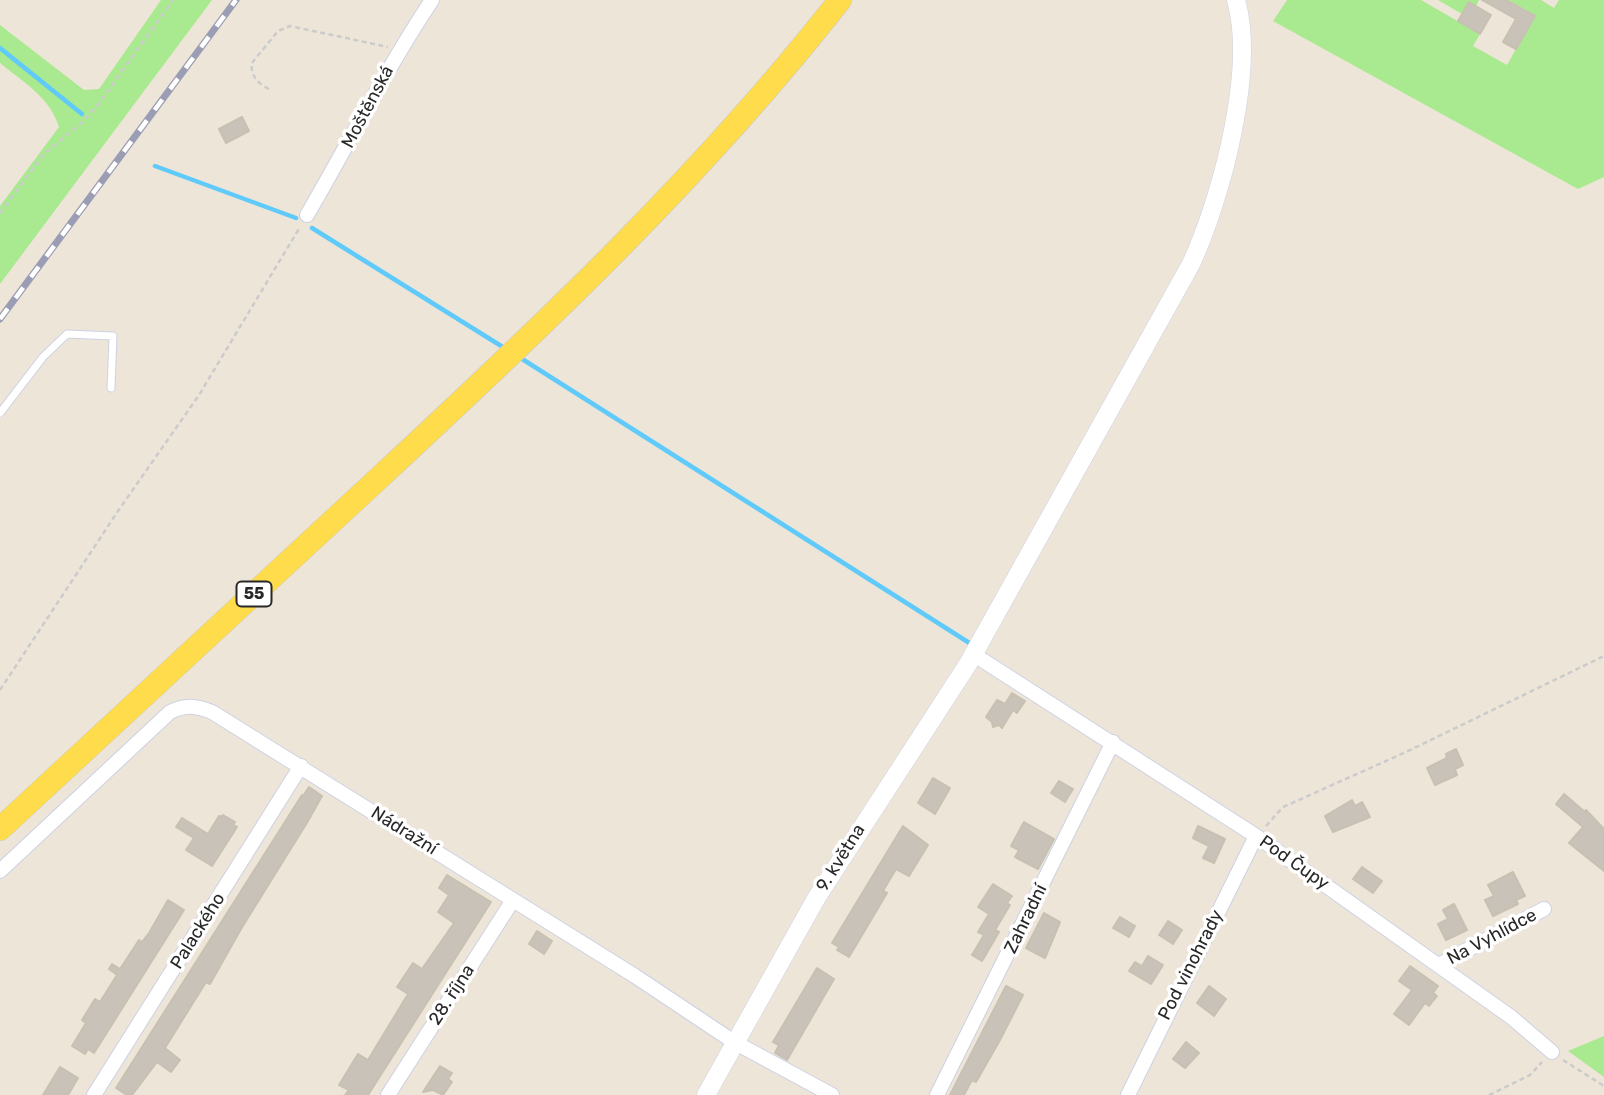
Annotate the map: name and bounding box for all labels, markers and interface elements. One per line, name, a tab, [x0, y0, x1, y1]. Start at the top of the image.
street label: Moštěnská	[337, 62, 399, 152]
road number: 55	[236, 582, 272, 607]
street label: Nádražní	[367, 802, 441, 860]
street label: 9. května	[812, 820, 870, 896]
street label: Pod Čupy	[1255, 831, 1333, 895]
street label: Zahradní	[1000, 881, 1052, 957]
street label: Palackého	[166, 889, 230, 973]
street label: Na Vyhlídce	[1443, 904, 1541, 970]
street label: Pod vinohrady	[1154, 906, 1228, 1024]
street label: 28. října	[425, 961, 479, 1029]

